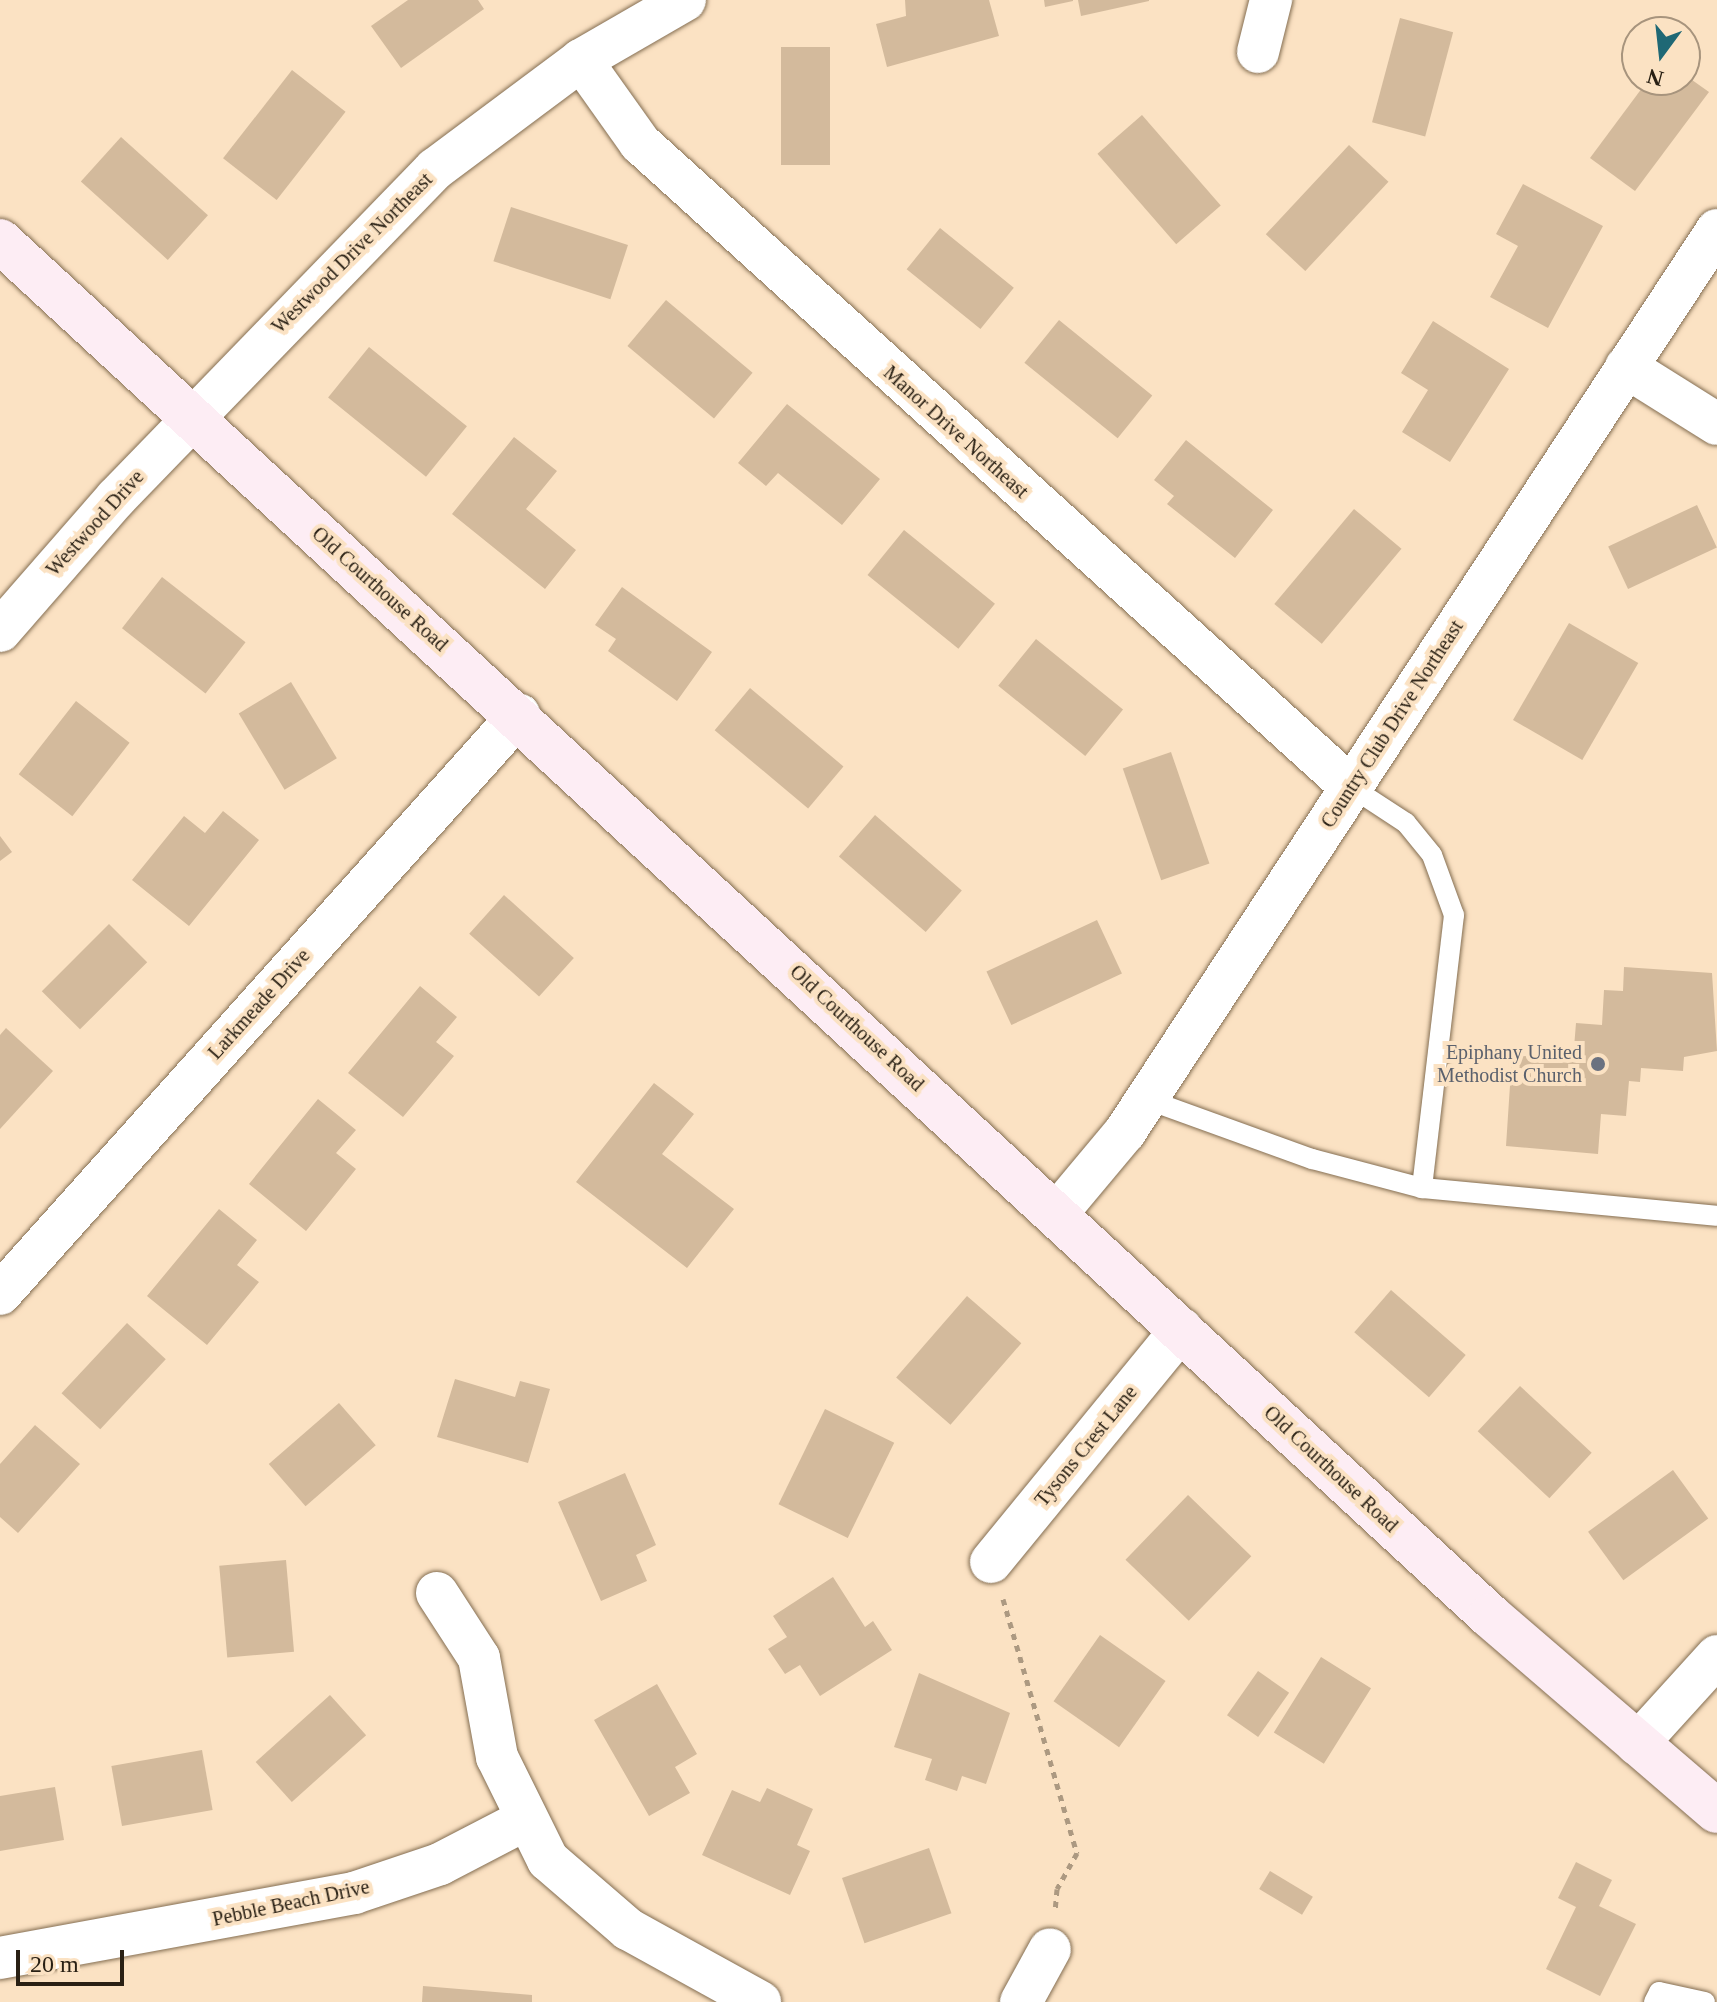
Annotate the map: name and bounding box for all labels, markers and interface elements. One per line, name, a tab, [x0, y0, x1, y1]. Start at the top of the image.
north arrow	[1621, 16, 1701, 96]
text: N	[1644, 64, 1666, 92]
street label: Westwood Drive Northeast	[267, 168, 437, 338]
street label: Manor Drive Northeast	[879, 361, 1033, 503]
street label: Westwood Drive	[41, 465, 149, 581]
street label: Old Courthouse Road	[307, 522, 453, 656]
street label: Country Club Drive Northeast	[1316, 616, 1468, 832]
street label: Larkmeade Drive	[203, 944, 315, 1064]
street label: Old Courthouse Road	[785, 960, 929, 1096]
place label: Epiphany United Methodist Church	[1437, 1040, 1582, 1087]
marker: Epiphany United Methodist Church	[1589, 1055, 1607, 1073]
street label: Tysons Crest Lane	[1030, 1381, 1142, 1511]
street label: Old Courthouse Road	[1259, 1401, 1403, 1537]
street label: Pebble Beach Drive	[210, 1875, 372, 1931]
scale bar	[20, 1934, 128, 1984]
text: 20 m	[30, 1951, 79, 1977]

